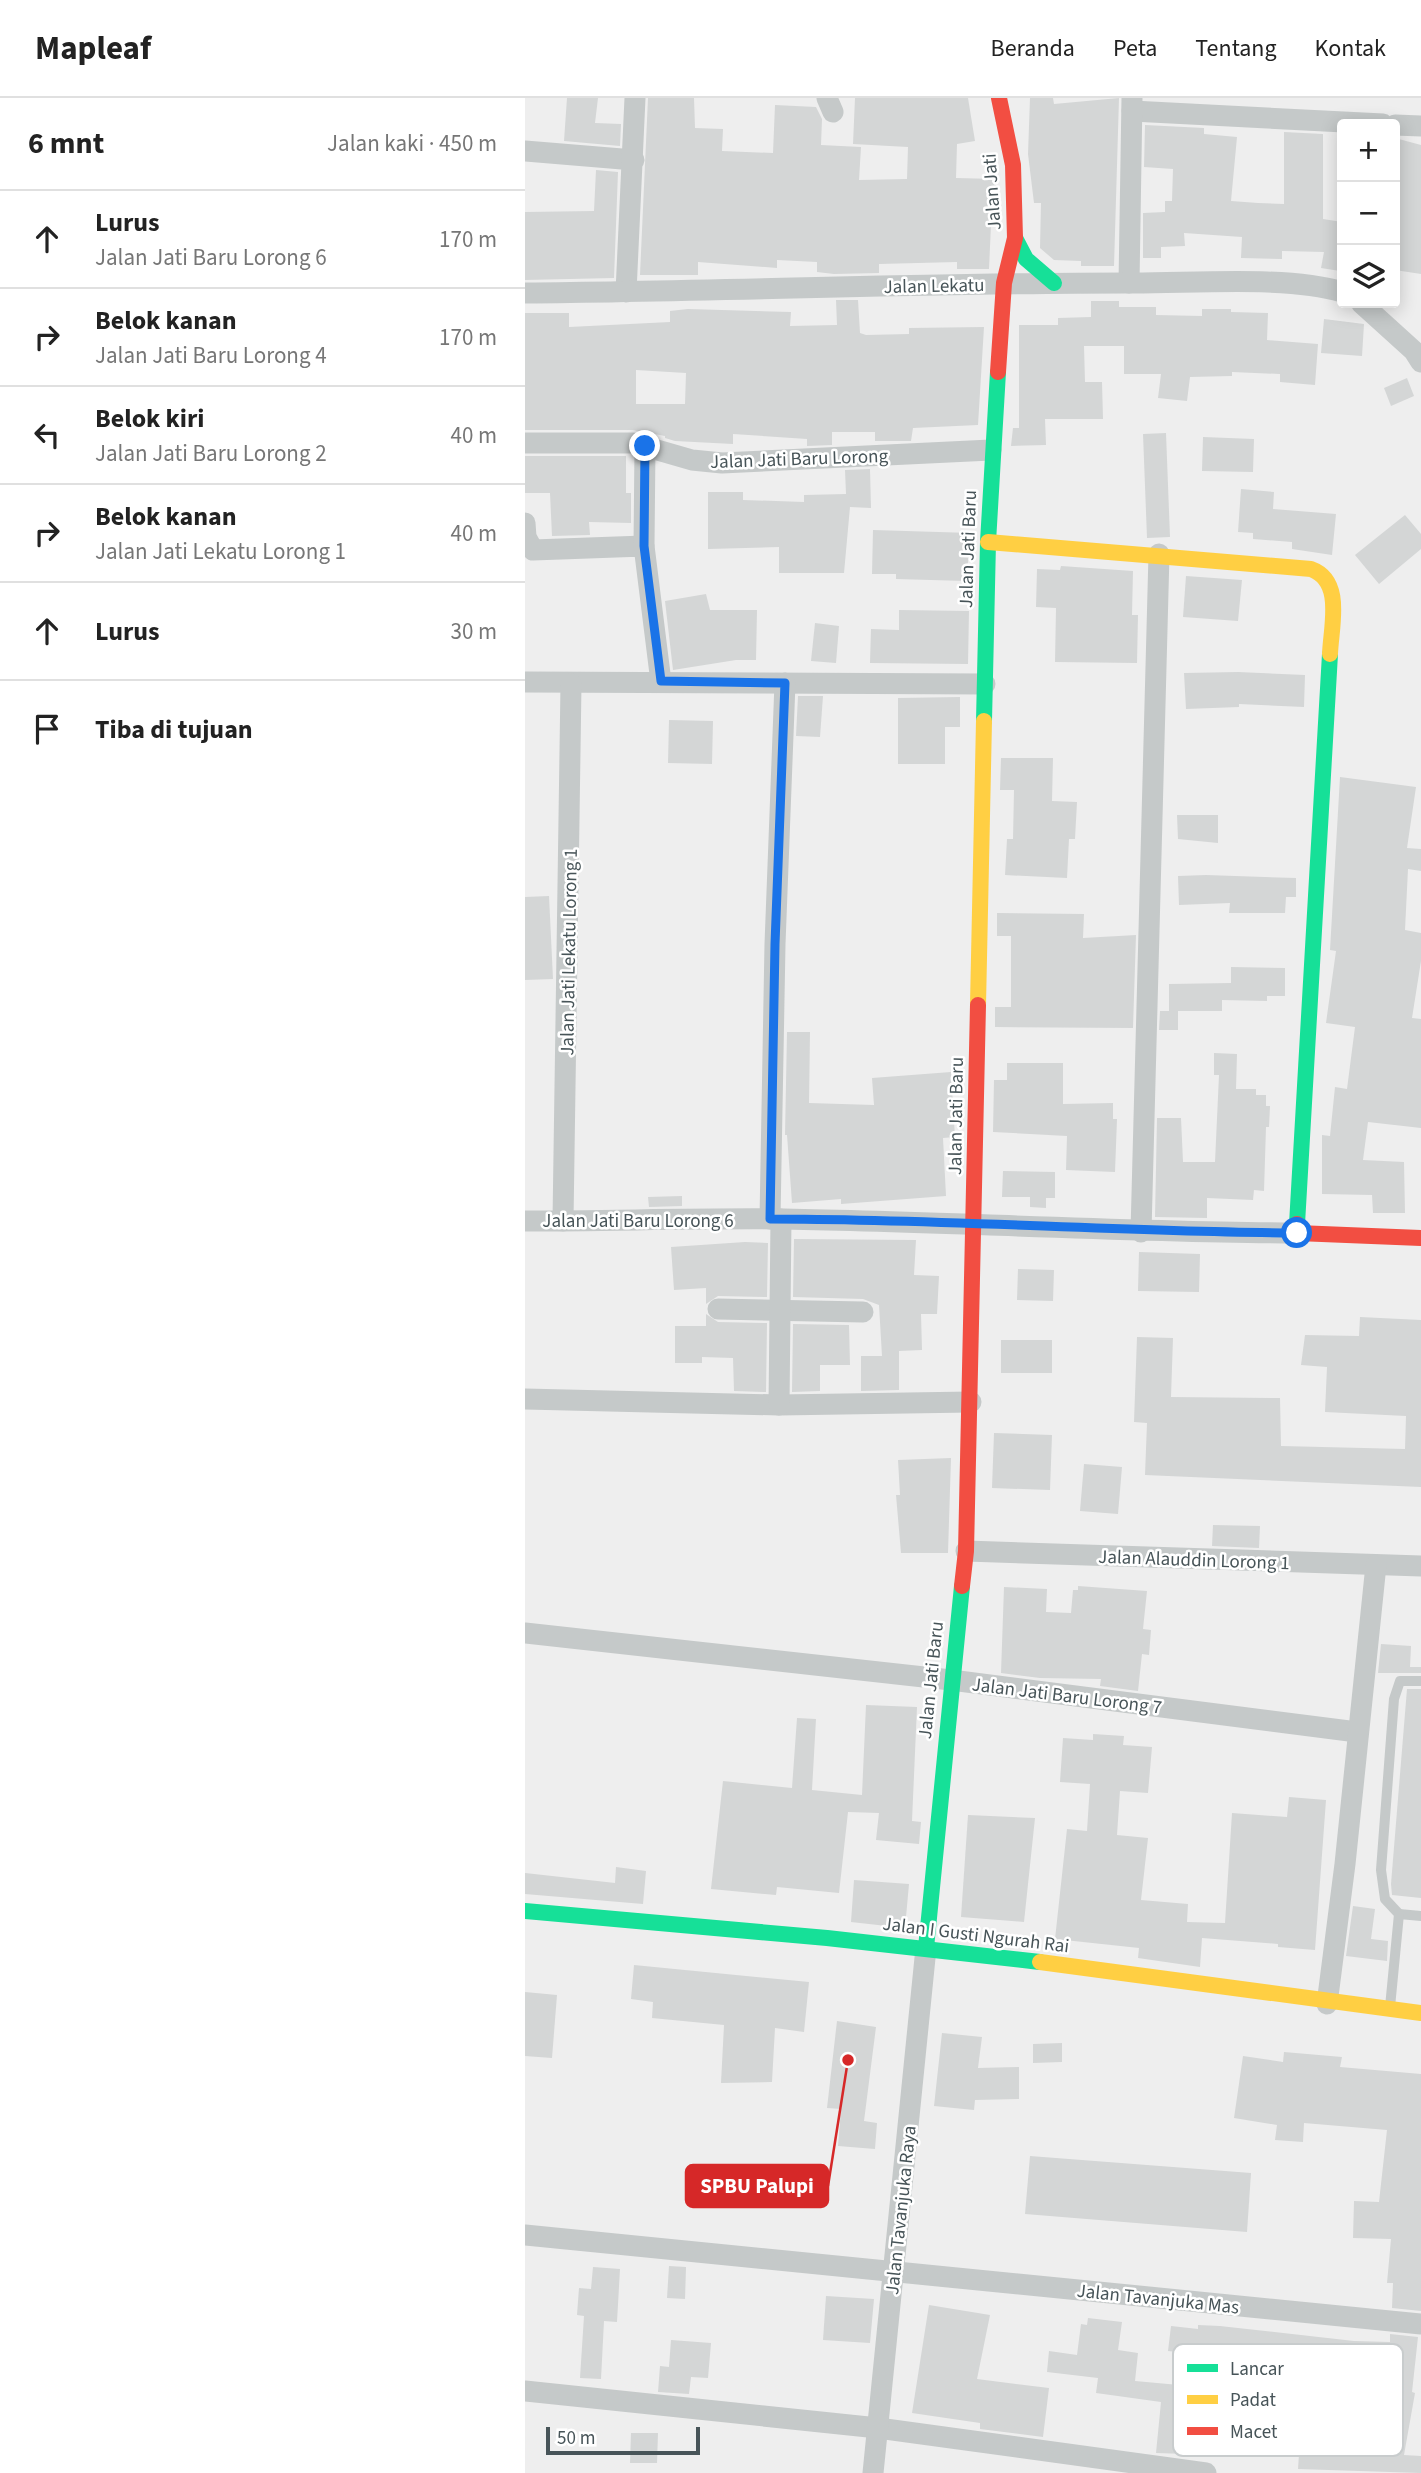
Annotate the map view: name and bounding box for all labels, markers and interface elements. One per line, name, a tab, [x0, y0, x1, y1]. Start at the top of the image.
text: Mapleaf	[35, 25, 151, 72]
text: Beranda	[991, 31, 1075, 66]
text: Peta	[1113, 31, 1157, 66]
text: Tentang	[1195, 31, 1277, 66]
text: Kontak	[1315, 31, 1386, 66]
map controls	[1337, 119, 1400, 308]
button: +	[1337, 119, 1400, 182]
text: 6 mnt	[28, 122, 104, 165]
text: Jalan kaki · 450 m	[327, 127, 497, 160]
street label: Jalan Jati	[976, 153, 1009, 231]
button: −	[1337, 182, 1400, 245]
text: Lurus	[95, 204, 160, 241]
icon: ahead	[28, 220, 66, 258]
text: 170 m	[439, 223, 497, 256]
text: Jalan Jati Baru Lorong 6	[95, 241, 327, 274]
button: layers	[1337, 245, 1400, 308]
street label: Jalan Lekatu	[883, 272, 985, 301]
text: Belok kanan	[95, 302, 237, 339]
icon: right	[28, 318, 66, 356]
text: 170 m	[439, 321, 497, 354]
text: Jalan Jati Baru Lorong 4	[95, 339, 327, 372]
text: Belok kiri	[95, 400, 204, 437]
icon: left	[28, 416, 66, 454]
text: 40 m	[450, 419, 497, 452]
route end	[629, 430, 660, 461]
text: Jalan Jati Baru Lorong 2	[95, 437, 327, 470]
street label: Jalan Jati Baru Lorong	[710, 443, 889, 476]
street label: Jalan Jati Baru	[953, 489, 984, 609]
text: Belok kanan	[95, 498, 237, 535]
icon: right	[28, 514, 66, 552]
text: 40 m	[450, 517, 497, 550]
text: Jalan Jati Lekatu Lorong 1	[95, 535, 346, 568]
icon: ahead	[28, 612, 66, 650]
text: Lurus	[95, 613, 160, 650]
text: 30 m	[450, 615, 497, 648]
icon: arrive	[28, 710, 66, 748]
text: Tiba di tujuan	[95, 711, 253, 748]
street label: Jalan Jati Lekatu Lorong 1	[554, 848, 585, 1056]
street label: Jalan Jati Baru	[942, 1057, 971, 1175]
street label: Jalan Jati Baru Lorong 6	[542, 1208, 734, 1235]
route start	[1281, 1217, 1312, 1248]
street label: Jalan Alauddin Lorong 1	[1098, 1544, 1290, 1577]
street label: Jalan Jati Baru	[912, 1620, 951, 1740]
street label: Jalan Jati Baru Lorong 7	[970, 1671, 1163, 1722]
street label: Jalan I Gusti Ngurah Rai	[881, 1911, 1071, 1960]
street label: Jalan Tavanjuka Raya	[879, 2124, 924, 2296]
callout: SPBU Palupi	[686, 2165, 828, 2207]
text: SPBU Palupi	[700, 2171, 814, 2201]
street label: Jalan Tavanjuka Mas	[1075, 2278, 1240, 2321]
legend	[1173, 2344, 1403, 2456]
text: Lancar	[1230, 2356, 1284, 2383]
text: Padat	[1230, 2387, 1276, 2414]
text: Macet	[1230, 2419, 1278, 2446]
scale bar	[546, 2424, 700, 2456]
text: 50 m	[557, 2425, 595, 2452]

